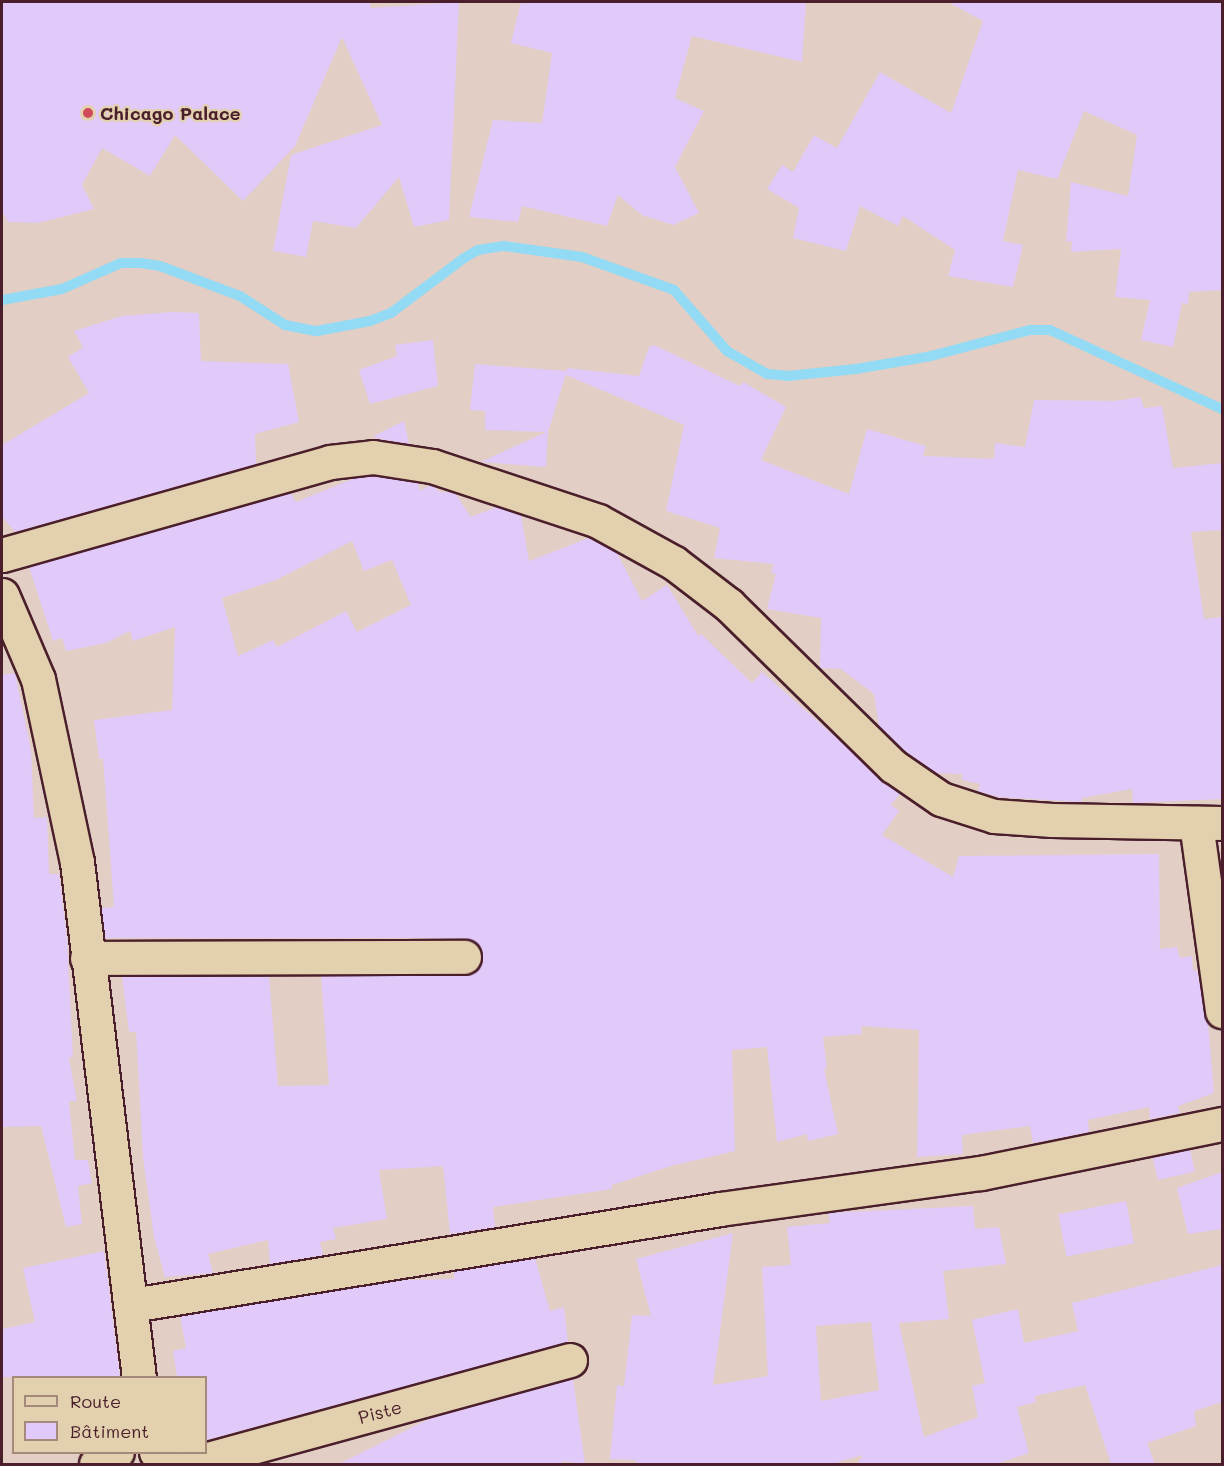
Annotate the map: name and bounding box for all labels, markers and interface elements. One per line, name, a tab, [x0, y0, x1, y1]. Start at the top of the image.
place label: Chicago Palace	[100, 102, 241, 124]
marker: Chicago Palace	[81, 106, 95, 120]
legend	[12, 1376, 207, 1454]
text: Route	[70, 1389, 121, 1413]
street label: Piste	[356, 1396, 404, 1428]
text: Bâtiment	[70, 1419, 149, 1443]

